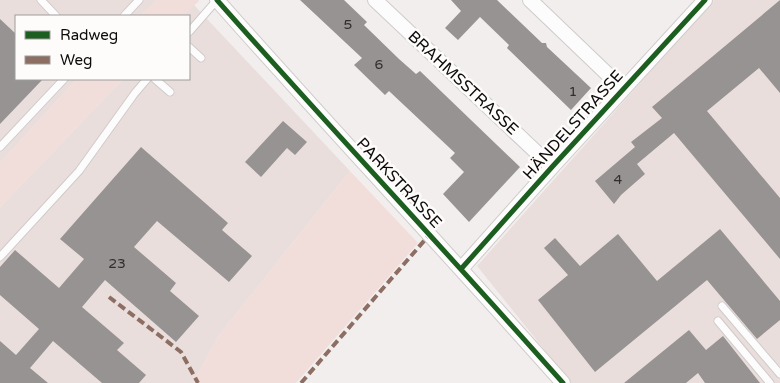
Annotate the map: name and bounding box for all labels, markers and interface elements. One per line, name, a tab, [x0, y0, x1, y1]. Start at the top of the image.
legend	[15, 15, 190, 80]
house number: 5	[344, 16, 352, 33]
text: Radweg	[60, 26, 118, 44]
street label: BRAHMSSTRASSE	[403, 27, 523, 139]
text: Weg	[60, 51, 92, 69]
house number: 6	[375, 56, 384, 73]
street label: HÄNDELSTRASSE	[519, 66, 627, 184]
house number: 1	[569, 83, 577, 100]
street label: PARKSTRASSE	[352, 134, 446, 232]
house number: 4	[614, 171, 623, 188]
house number: 23	[108, 255, 126, 272]

